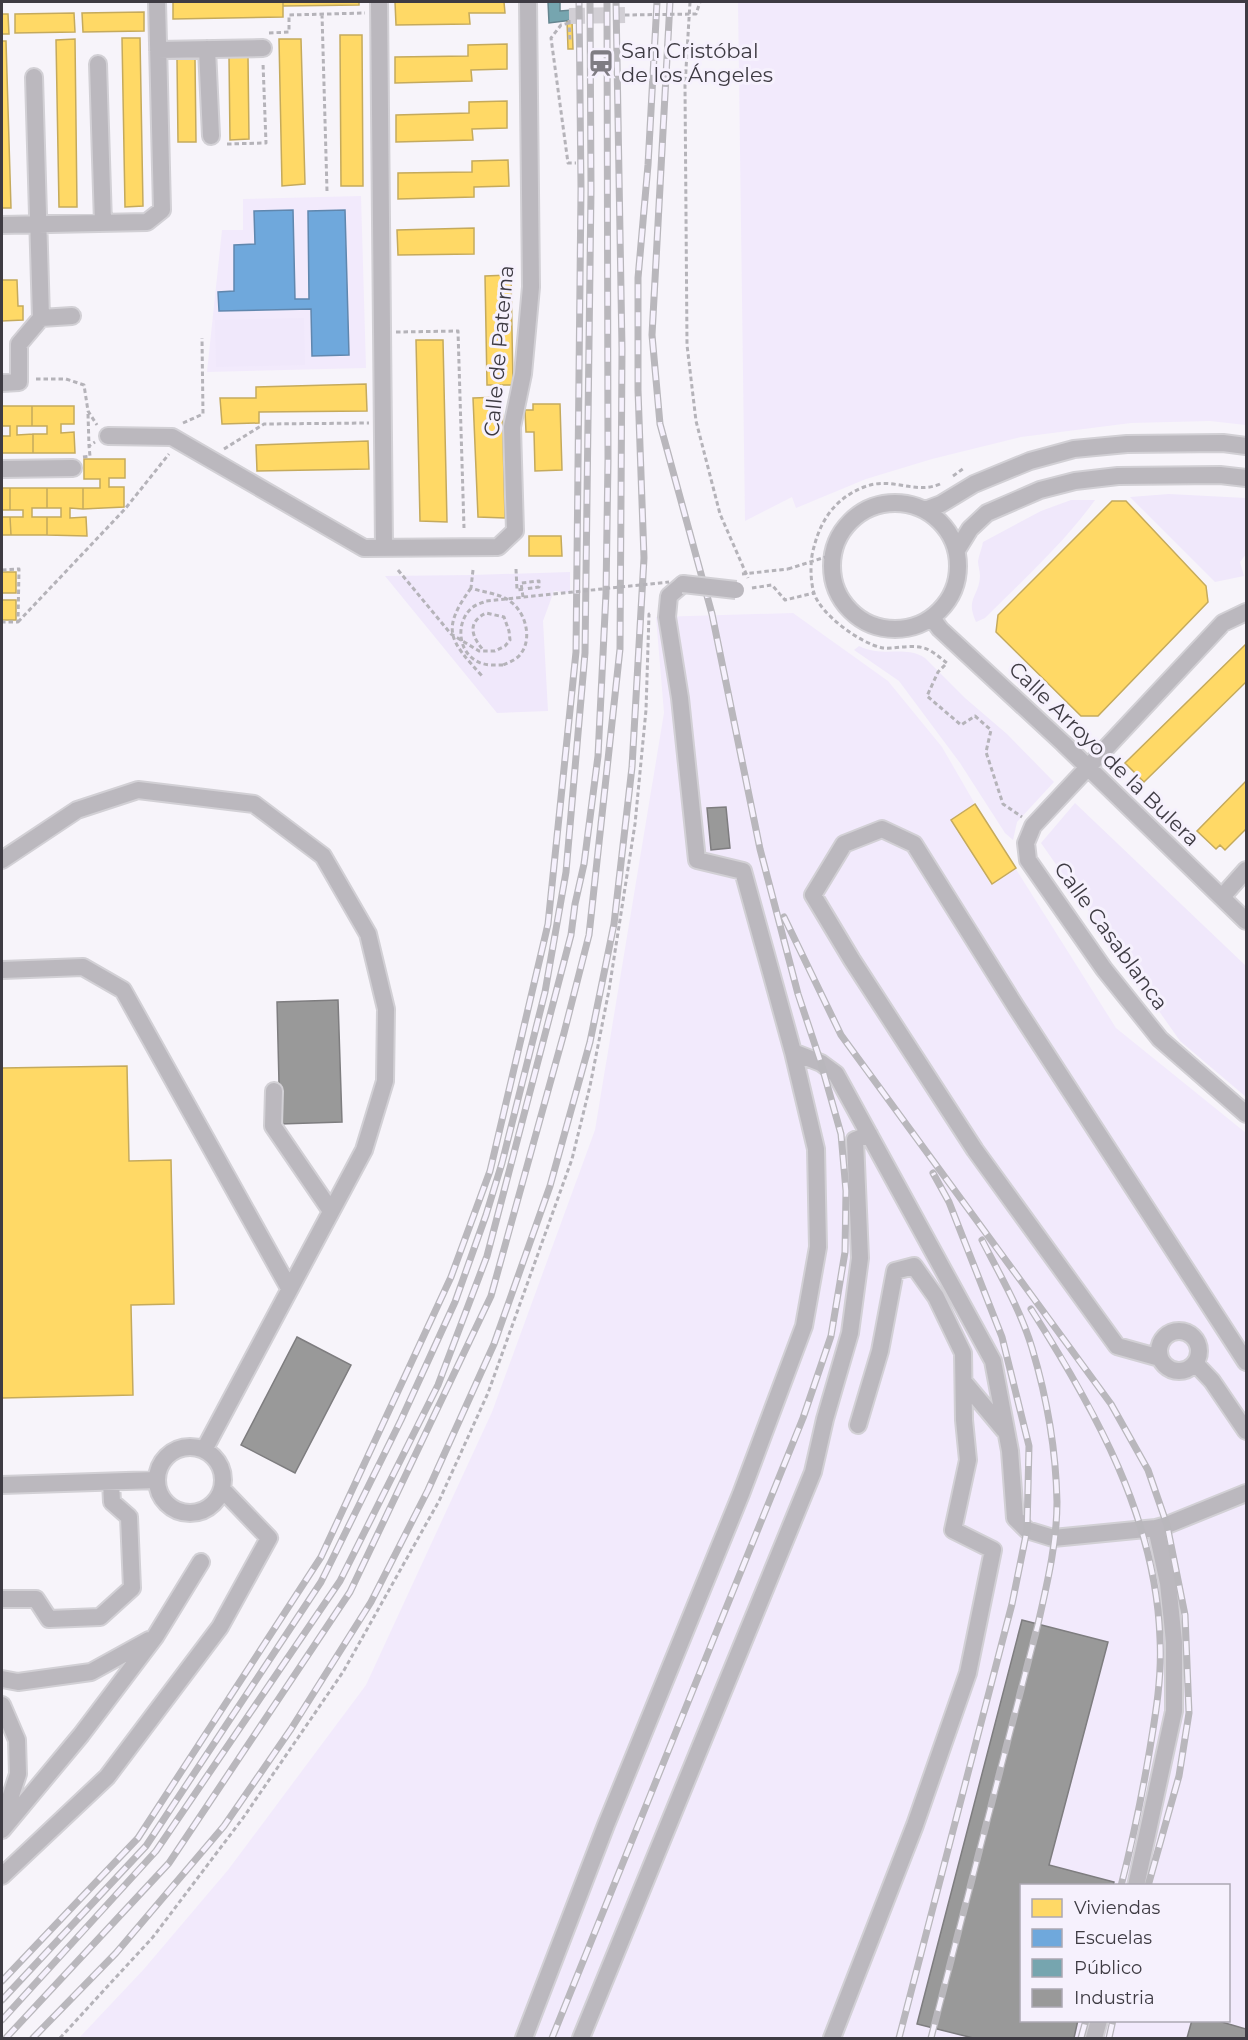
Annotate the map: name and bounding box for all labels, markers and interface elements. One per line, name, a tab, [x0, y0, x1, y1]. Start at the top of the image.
place label: San Cristóbal de los Ángeles	[621, 38, 773, 87]
station icon: San Cristóbal de los Ángeles	[586, 48, 616, 78]
street label: Calle de Paterna	[479, 264, 518, 438]
street label: Calle Arroyo de la Bulera	[1004, 656, 1205, 851]
street label: Calle Casablanca	[1049, 857, 1174, 1015]
legend	[1020, 1884, 1230, 2022]
text: Viviendas	[1074, 1897, 1161, 1919]
text: Escuelas	[1074, 1927, 1152, 1949]
text: Público	[1074, 1957, 1142, 1979]
text: Industria	[1074, 1987, 1155, 2009]

